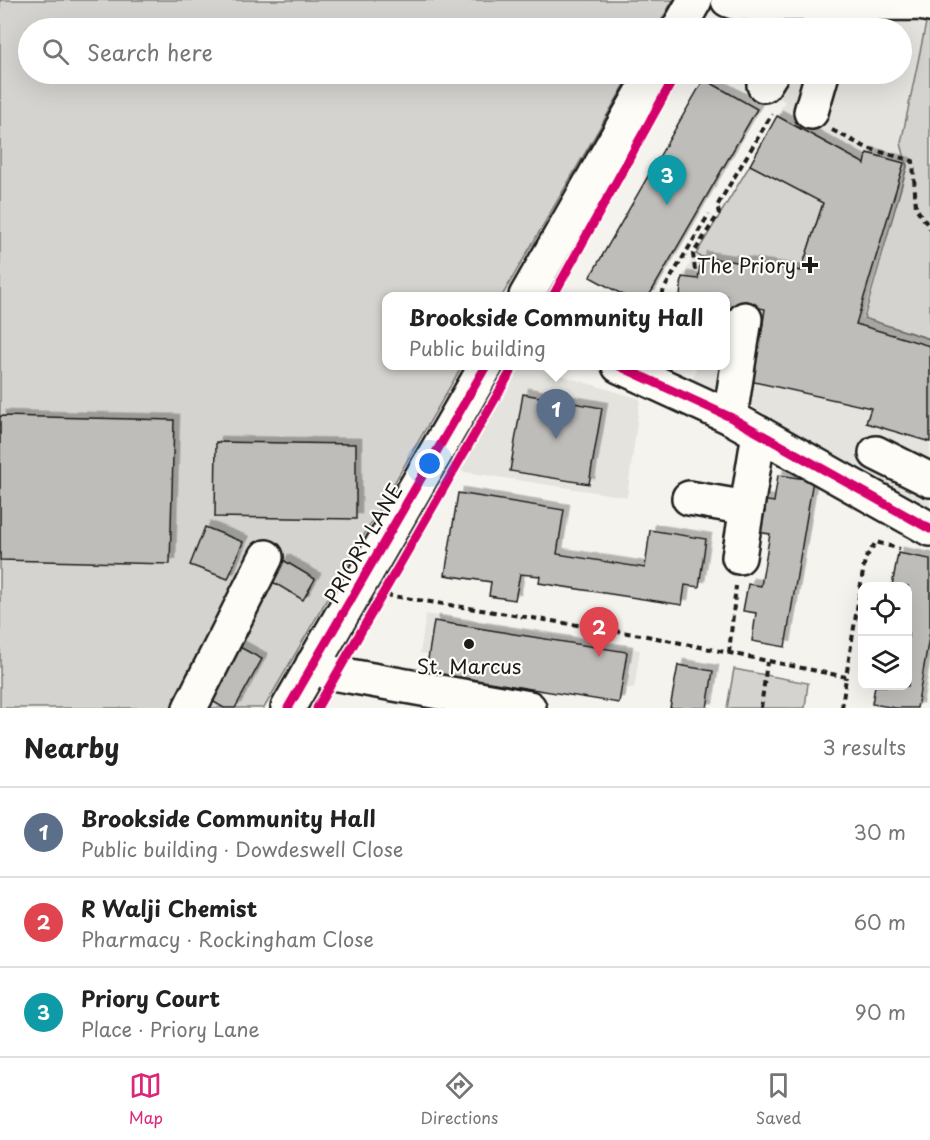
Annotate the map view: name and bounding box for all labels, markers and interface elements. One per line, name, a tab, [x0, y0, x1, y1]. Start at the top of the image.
search box	[18, 18, 912, 84]
icon: search	[39, 35, 72, 68]
text: Search here	[87, 35, 213, 68]
pin: 3	[648, 156, 686, 205]
place label: The Priory	[697, 250, 796, 280]
marker: The Priory	[801, 256, 819, 274]
popup	[382, 292, 730, 370]
text: Brookside Community Hall	[409, 300, 703, 333]
text: Public building	[409, 333, 546, 363]
pin: 1	[536, 390, 576, 439]
your location	[415, 449, 444, 478]
street label: PRIORY LANE	[317, 478, 409, 608]
map controls	[858, 582, 912, 690]
button: locate	[858, 582, 912, 636]
pin: 2	[580, 608, 618, 657]
button: layers	[858, 636, 912, 690]
marker: St. Marcus	[462, 637, 476, 651]
place label: St. Marcus	[417, 651, 521, 681]
text: Nearby	[24, 728, 119, 767]
text: 3 results	[823, 732, 906, 762]
text: Brookside Community Hall	[81, 801, 376, 834]
text: 1	[39, 817, 48, 847]
text: 30 m	[853, 817, 906, 847]
text: Public building · Dowdeswell Close	[81, 834, 403, 864]
text: R Walji Chemist	[81, 891, 257, 924]
text: 2	[36, 907, 51, 937]
text: 60 m	[854, 907, 906, 937]
text: Pharmacy · Rockingham Close	[81, 924, 374, 954]
text: Priory Court	[81, 981, 220, 1014]
text: 3	[37, 997, 50, 1027]
text: 90 m	[855, 997, 906, 1027]
text: Place · Priory Lane	[81, 1014, 260, 1044]
tab: Map	[129, 1069, 163, 1129]
tab: Directions	[420, 1069, 498, 1129]
tab: Saved	[756, 1069, 801, 1129]

